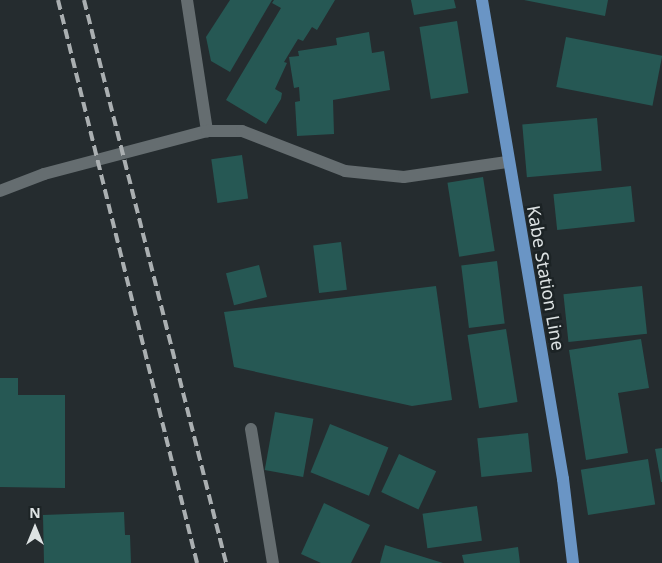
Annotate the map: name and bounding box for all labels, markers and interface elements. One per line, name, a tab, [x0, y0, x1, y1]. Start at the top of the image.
street label: Kabe Station Line	[523, 204, 569, 352]
north arrow	[10, 503, 60, 553]
text: N	[29, 503, 41, 522]

